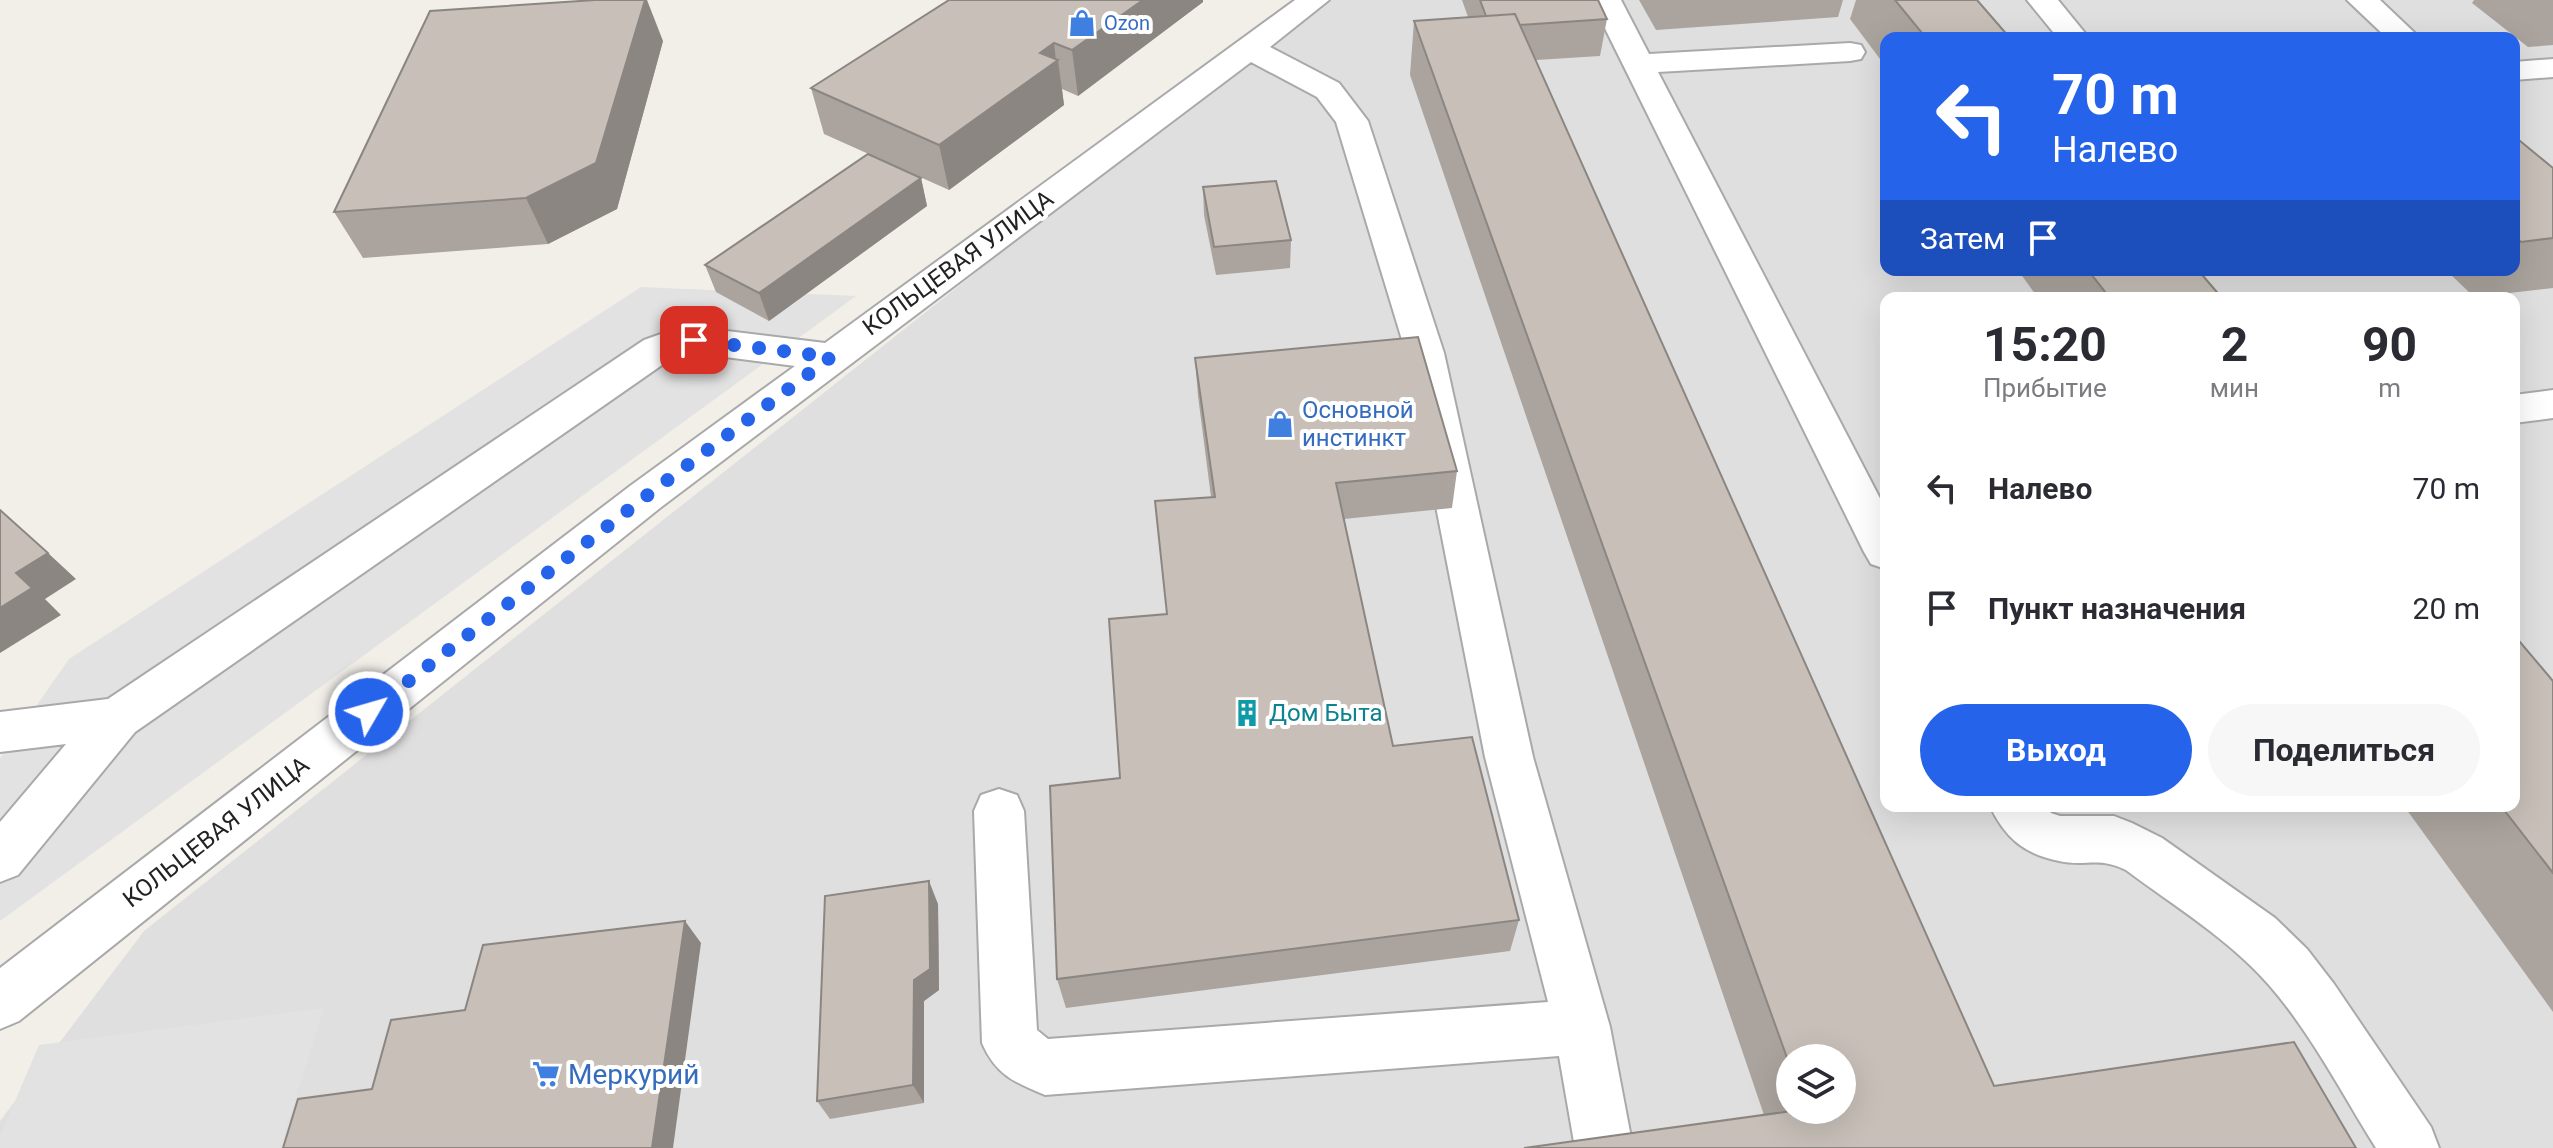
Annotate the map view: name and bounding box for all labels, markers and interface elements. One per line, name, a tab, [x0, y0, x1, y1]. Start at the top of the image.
shop icon: Ozon	[1067, 8, 1097, 38]
place label: Ozon	[1104, 11, 1150, 35]
text: 70 m	[2052, 62, 2179, 128]
icon: left	[1920, 64, 2024, 168]
text: Налево	[2052, 129, 2178, 171]
street label: КОЛЬЦЕВАЯ УЛИЦА	[857, 184, 1059, 341]
icon: arrive	[2021, 216, 2065, 260]
text: Затем	[1920, 221, 2005, 256]
pin	[660, 306, 728, 374]
text: 15:20	[1983, 316, 2107, 373]
text: 2	[2221, 316, 2248, 373]
text: 90	[2362, 316, 2417, 373]
icon: arrive	[672, 318, 716, 362]
text: Прибытие	[1983, 373, 2107, 403]
text: мин	[2210, 373, 2259, 403]
text: m	[2378, 373, 2401, 403]
place label: Основной инстинкт	[1302, 396, 1414, 452]
shop icon: Основной инстинкт	[1265, 409, 1295, 439]
icon: left	[1920, 466, 1964, 510]
text: Налево	[1988, 471, 2092, 506]
text: 70 m	[2413, 471, 2480, 506]
icon: arrive	[1920, 586, 1964, 630]
text: Пункт назначения	[1988, 591, 2246, 626]
text: 20 m	[2413, 591, 2480, 626]
position arrow	[327, 670, 411, 754]
building icon: Дом Быта	[1232, 698, 1262, 728]
place label: Дом Быта	[1269, 699, 1383, 727]
button: Выход	[1920, 704, 2192, 796]
button: Поделиться	[2208, 704, 2480, 796]
street label: КОЛЬЦЕВАЯ УЛИЦА	[117, 750, 315, 913]
map controls	[1776, 1044, 1856, 1124]
button: layers	[1776, 1044, 1856, 1124]
place label: Меркурий	[568, 1058, 699, 1091]
supermarket icon: Меркурий	[531, 1059, 561, 1089]

